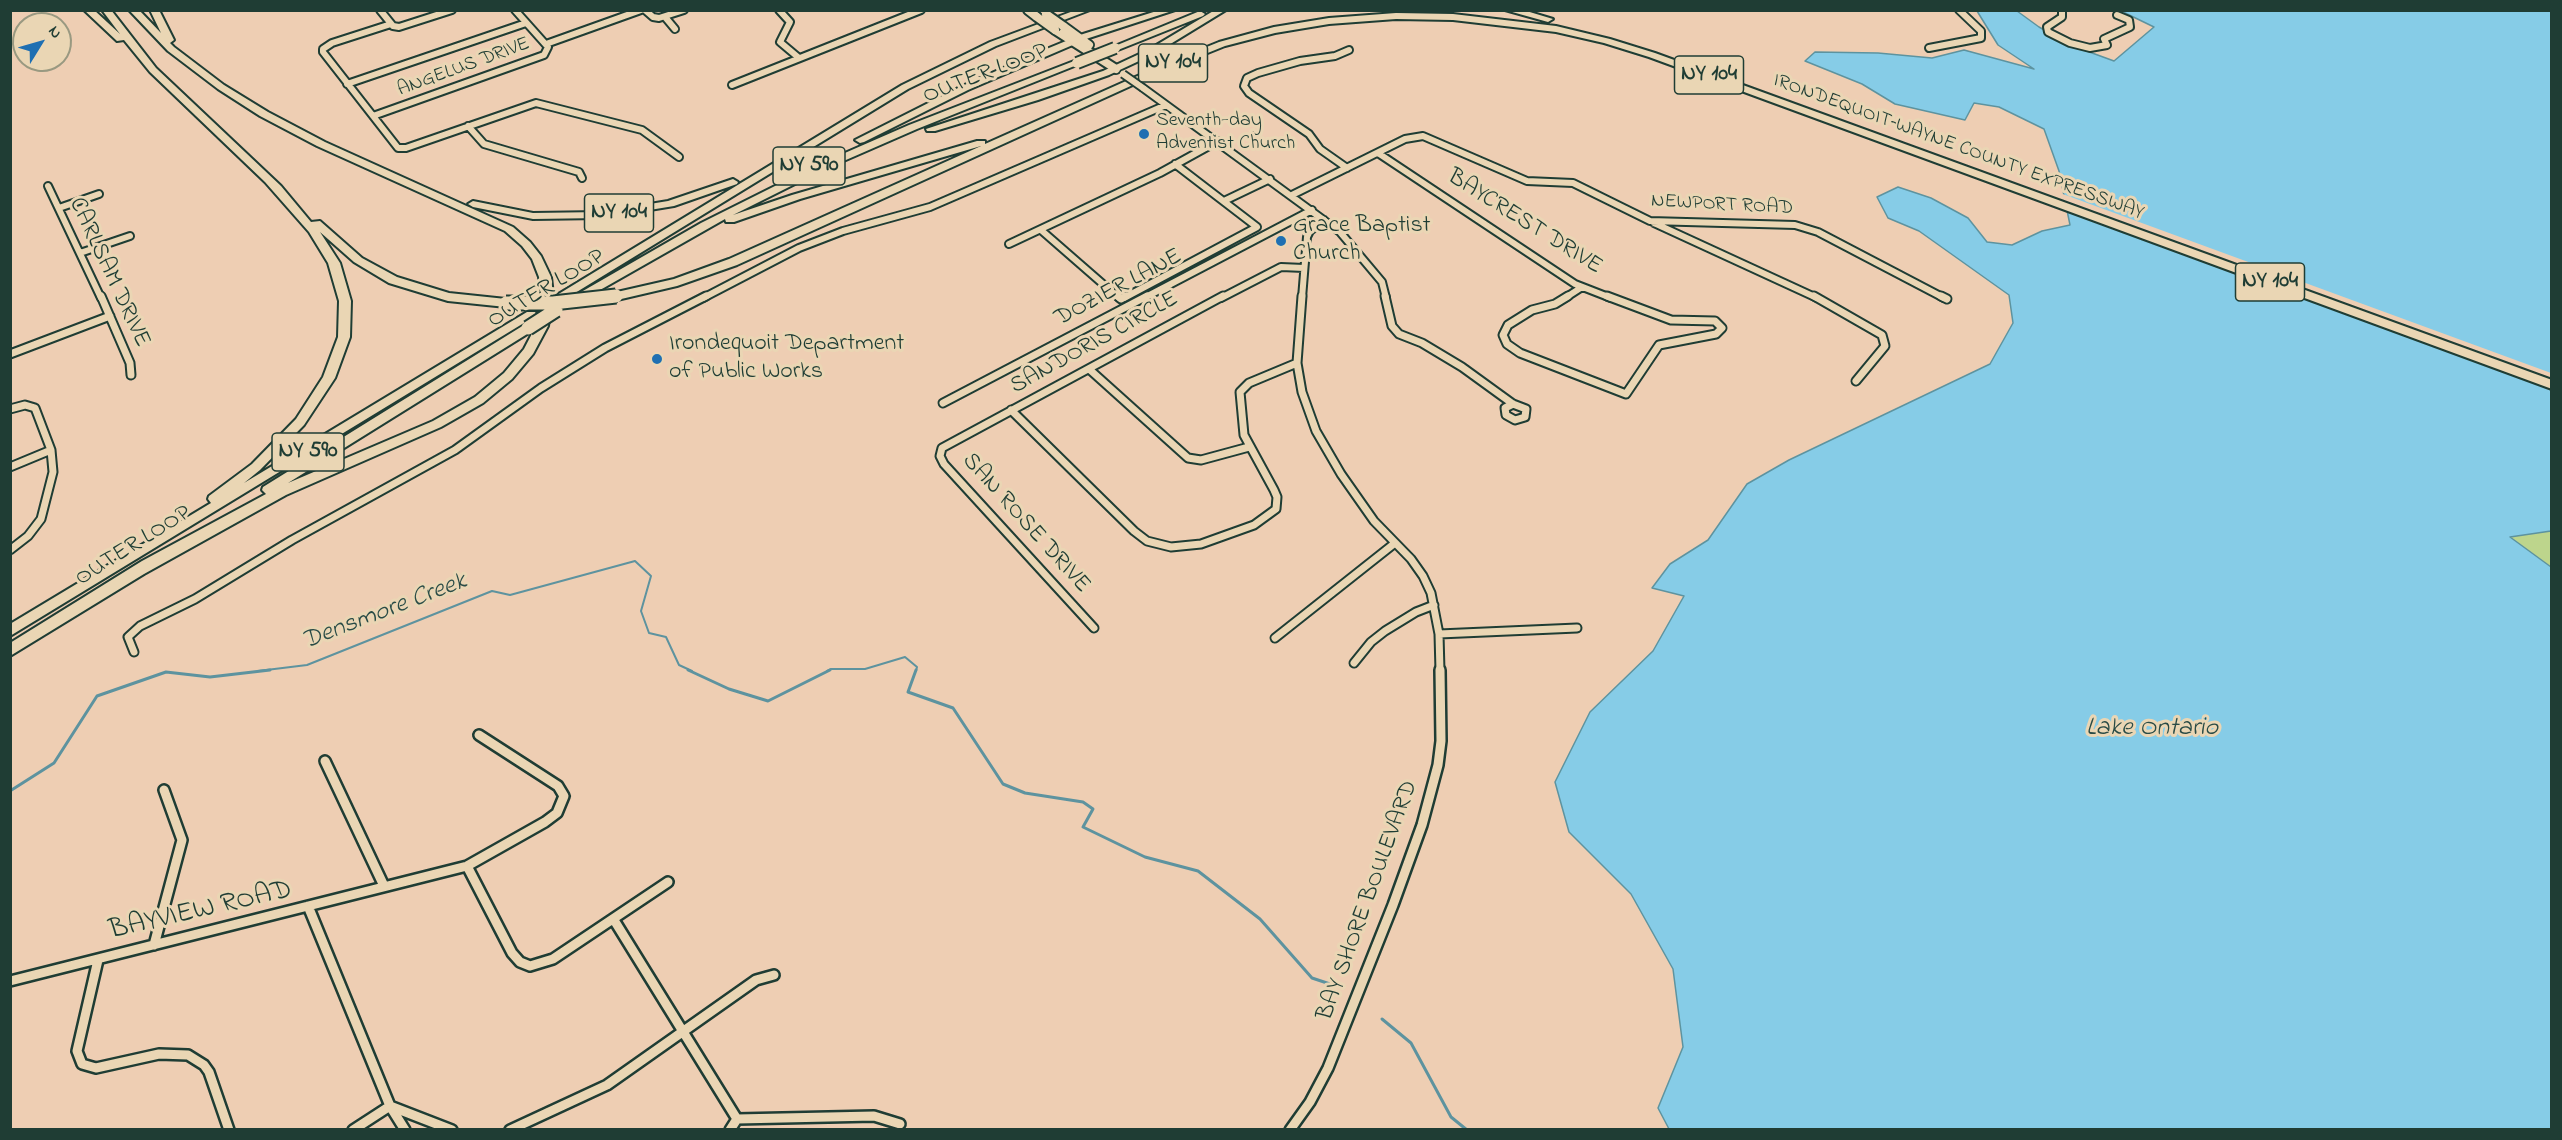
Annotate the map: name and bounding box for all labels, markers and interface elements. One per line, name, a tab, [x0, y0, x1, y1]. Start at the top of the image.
north arrow	[12, 12, 72, 72]
text: N	[42, 21, 68, 44]
street label: ANGELUS DRIVE	[395, 33, 533, 103]
street label: OUTER LOOP	[920, 38, 1052, 112]
road number: NY 104	[1138, 44, 1208, 82]
road number: NY 104	[1674, 56, 1744, 94]
street label: IRONDEQUOIT–WAYNE COUNTY EXPRESSWAY	[1769, 70, 2147, 226]
place label: Seventh-day Adventist Church	[1156, 110, 1295, 157]
marker: Seventh-day Adventist Church	[1137, 127, 1151, 141]
road number: NY 590	[773, 147, 845, 185]
street label: BAYCREST DRIVE	[1441, 164, 1607, 282]
street label: NEWPORT ROAD	[1650, 190, 1794, 222]
street label: CARLSAM DRIVE	[61, 194, 155, 352]
road number: NY 104	[584, 194, 654, 232]
place label: Grace Baptist Church	[1293, 213, 1431, 269]
marker: Grace Baptist Church	[1274, 234, 1288, 248]
street label: DOZIER LANE	[1051, 243, 1187, 335]
street label: OUTER LOOP	[483, 244, 611, 336]
road number: NY 104	[2236, 263, 2304, 301]
street label: SANDORIS CIRCLE	[1006, 286, 1184, 402]
place label: Irondequoit Department of Public Works	[669, 331, 904, 387]
marker: Irondequoit Department of Public Works	[650, 352, 664, 366]
road number: NY 590	[272, 433, 344, 471]
street label: SAN ROSE DRIVE	[955, 448, 1095, 600]
street label: OUTER LOOP	[71, 500, 197, 594]
water label: Densmore Creek	[298, 567, 472, 659]
water label: Lake Ontario	[2086, 714, 2218, 746]
street label: BAY SHORE BOULEVARD	[1312, 777, 1426, 1025]
street label: BAYVIEW ROAD	[106, 875, 296, 949]

